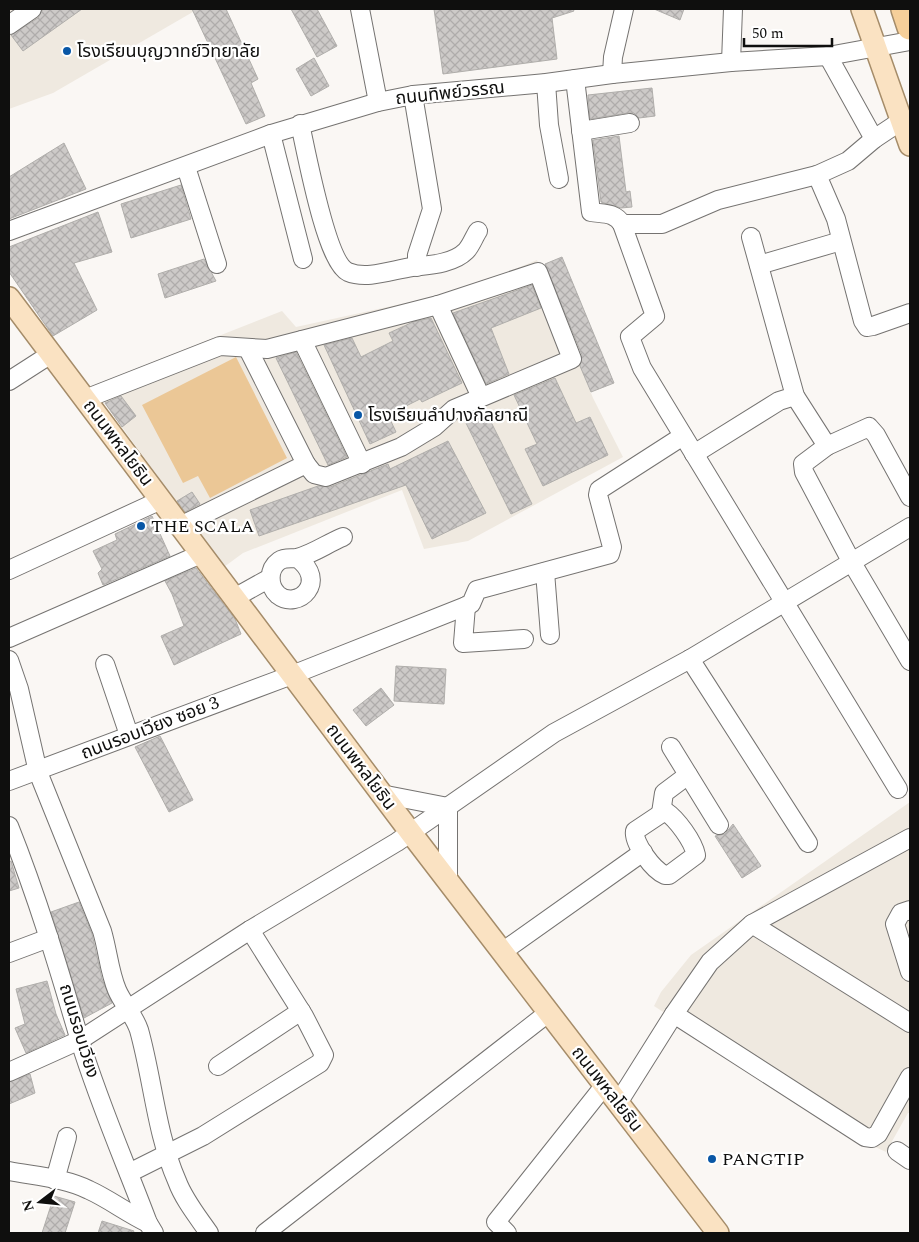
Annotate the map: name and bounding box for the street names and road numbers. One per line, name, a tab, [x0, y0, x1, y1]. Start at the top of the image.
street label: ถนนทิพย์วรรณ	[394, 74, 506, 112]
street label: ถนนพหลโยธิน	[76, 394, 160, 492]
street label: ถนนรอบเวียง ซอย 3	[77, 689, 223, 767]
street label: ถนนพหลโยธิน	[319, 718, 403, 816]
street label: ถนนรอบเวียง	[52, 981, 106, 1081]
street label: ถนนพหลโยธิน	[565, 1040, 649, 1138]

